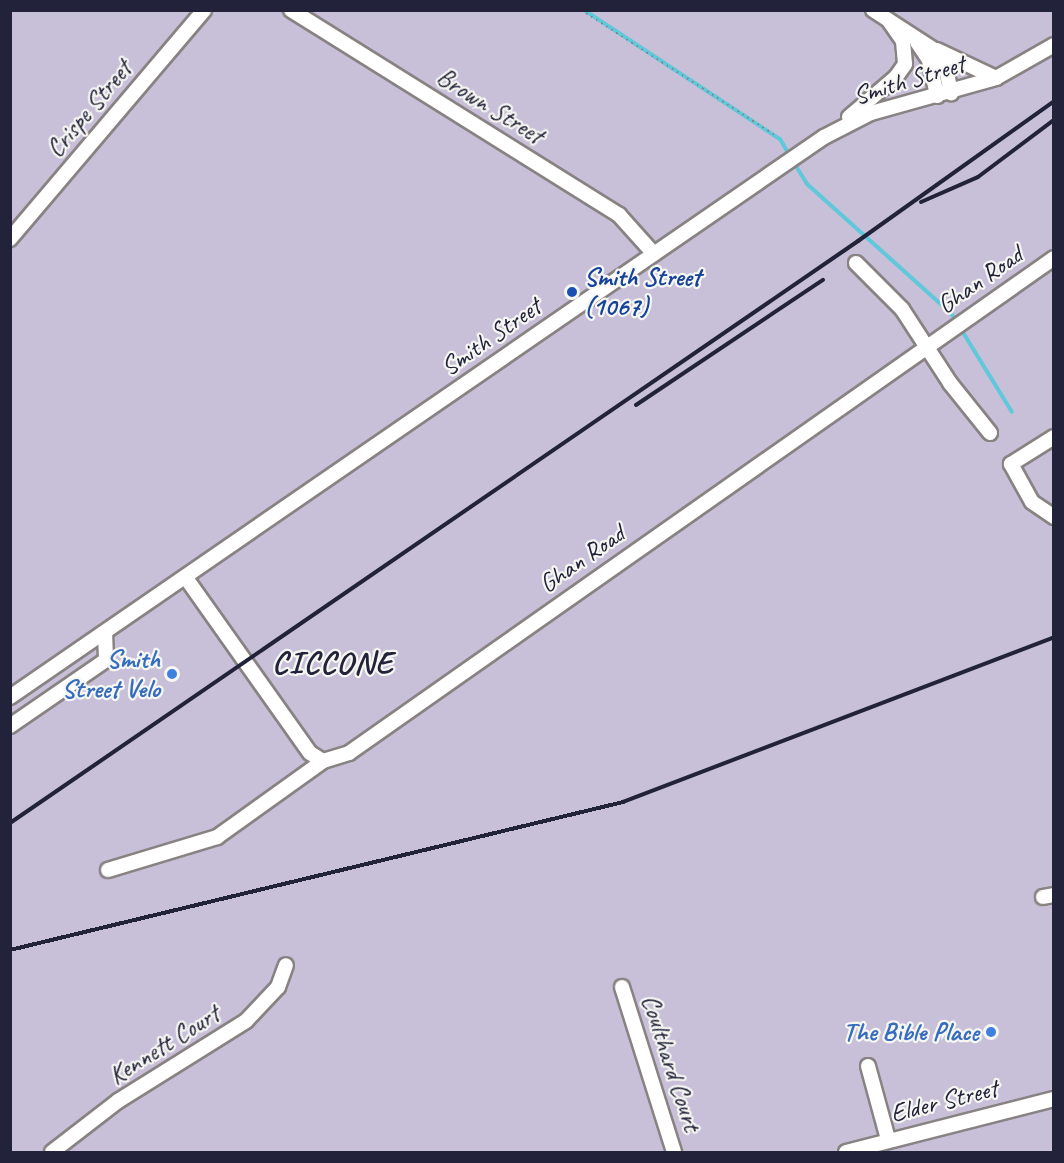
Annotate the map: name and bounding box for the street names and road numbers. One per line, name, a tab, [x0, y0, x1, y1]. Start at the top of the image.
street label: Smith Street	[849, 48, 969, 112]
street label: Crispe Street	[40, 54, 138, 164]
street label: Brown Street	[431, 61, 549, 151]
street label: Ghan Road	[931, 239, 1029, 321]
street label: Smith Street	[435, 291, 547, 383]
street label: Ghan Road	[533, 518, 631, 600]
street label: Coulthard Court	[634, 991, 708, 1135]
street label: Kennett Court	[103, 999, 225, 1091]
street label: Elder Street	[887, 1073, 1001, 1129]

